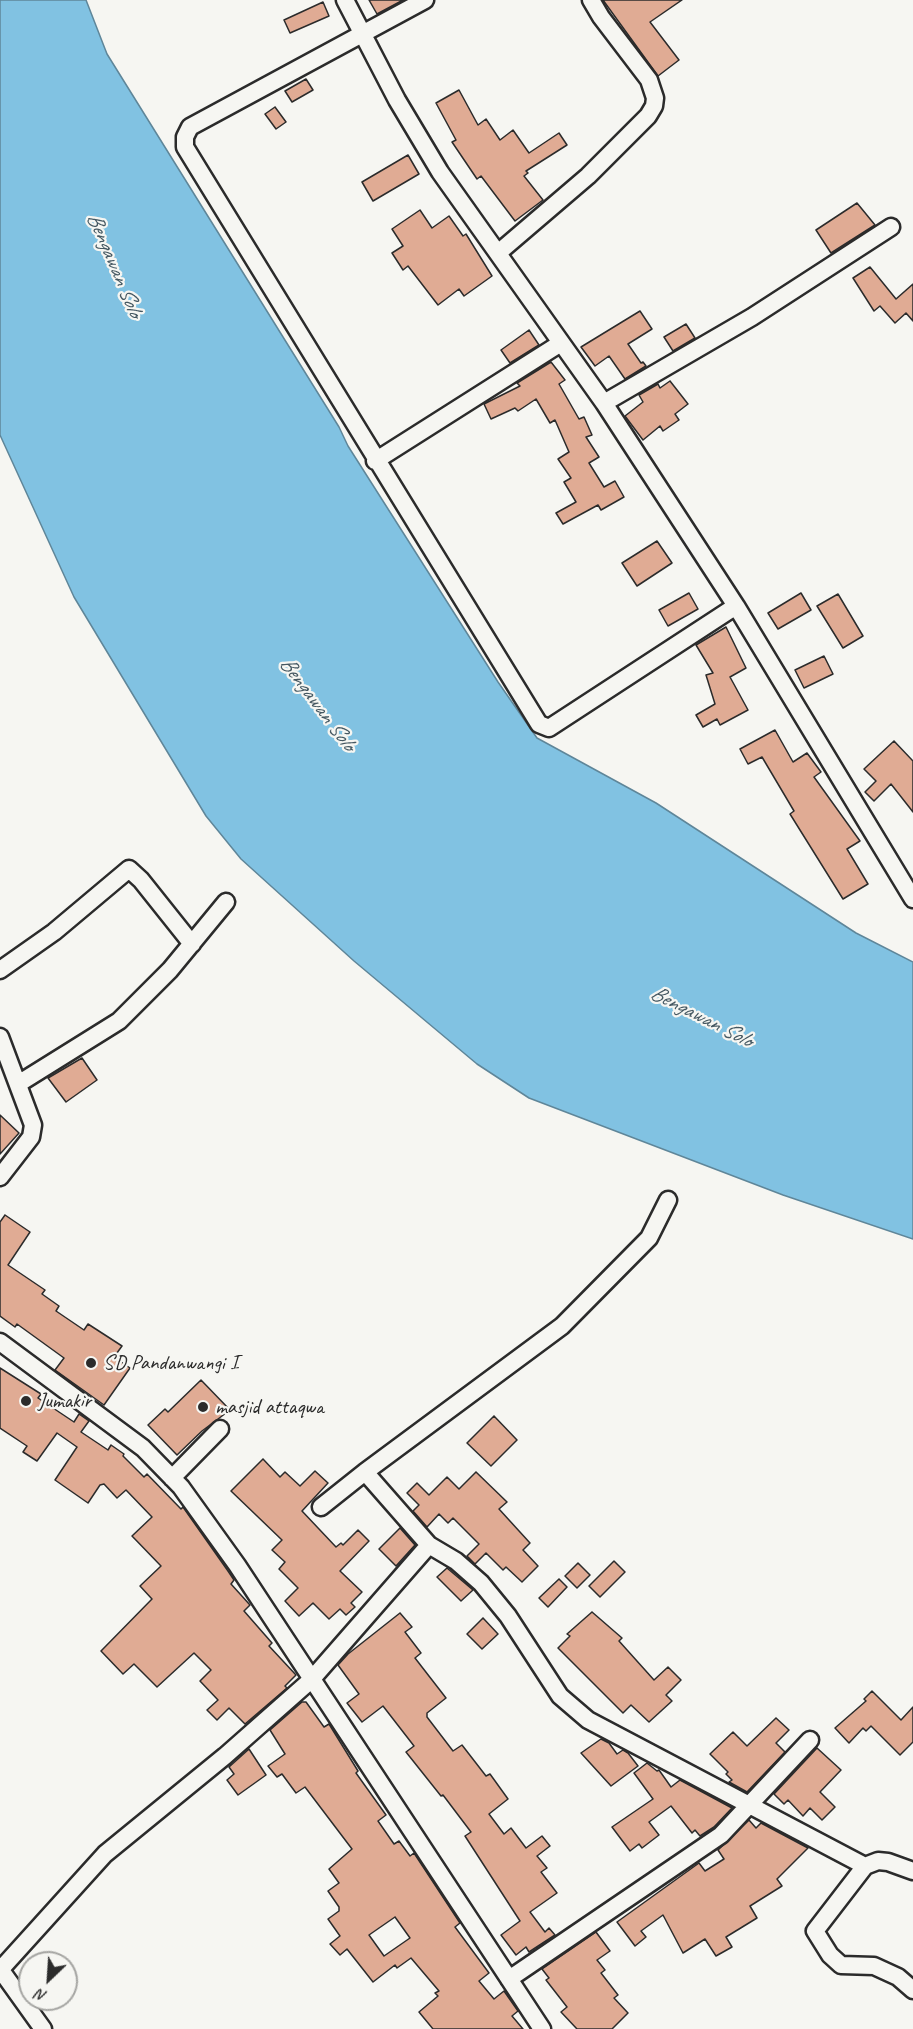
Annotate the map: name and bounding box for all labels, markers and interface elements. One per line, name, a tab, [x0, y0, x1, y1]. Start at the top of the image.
water label: Bengawan Solo	[80, 209, 148, 321]
water label: Bengawan Solo	[273, 652, 361, 756]
water label: Bengawan Solo	[646, 980, 756, 1054]
place label: SD Pandanwangi I	[103, 1350, 238, 1376]
marker: SD Pandanwangi I	[84, 1356, 98, 1370]
place label: Jumakir	[38, 1388, 91, 1414]
marker: Jumakir	[19, 1394, 33, 1408]
place label: masjid attaqwa	[215, 1394, 324, 1420]
marker: masjid attaqwa	[196, 1400, 210, 1414]
north arrow	[18, 1951, 78, 2011]
text: N	[33, 1984, 50, 2007]

